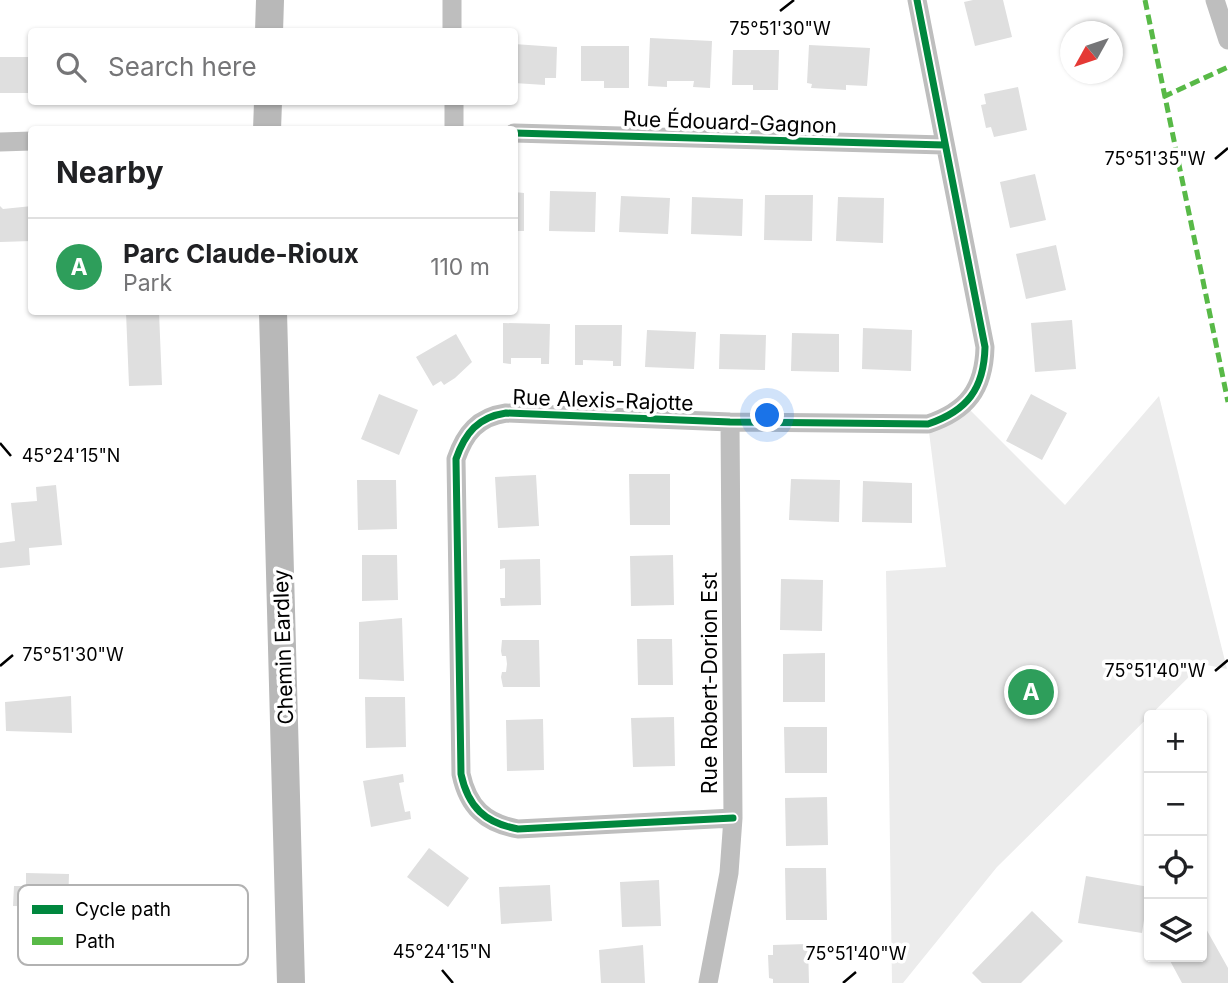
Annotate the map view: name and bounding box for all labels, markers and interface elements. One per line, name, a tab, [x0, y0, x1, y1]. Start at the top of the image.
text: 75°51'30"W	[729, 18, 831, 39]
north arrow	[1060, 21, 1123, 84]
search box	[28, 28, 518, 105]
icon: search	[52, 48, 90, 86]
text: Search here	[108, 51, 257, 82]
street label: Rue Édouard-Gagnon	[623, 105, 837, 138]
text: 75°51'35"W	[1105, 148, 1206, 169]
text: Nearby	[56, 154, 164, 190]
text: Parc Claude-Rioux	[123, 238, 359, 269]
text: A	[70, 253, 88, 281]
text: 110 m	[430, 253, 490, 281]
text: Park	[123, 269, 172, 297]
street label: Rue Alexis-Rajotte	[512, 384, 694, 416]
your location	[750, 398, 784, 432]
text: 45°24'15"N	[22, 445, 120, 466]
street label: Chemin Eardley	[268, 569, 298, 725]
street label: Rue Robert-Dorion Est	[697, 572, 722, 794]
text: 75°51'30"W	[22, 644, 124, 665]
text: 75°51'40"W	[1105, 660, 1206, 681]
pin: A	[1008, 666, 1054, 718]
map controls	[1144, 710, 1207, 962]
button: +	[1144, 710, 1207, 773]
button: −	[1144, 773, 1207, 836]
button: locate	[1144, 836, 1207, 899]
legend	[18, 885, 248, 965]
text: Cycle path	[75, 898, 171, 921]
button: layers	[1144, 899, 1207, 962]
text: Path	[75, 930, 115, 953]
text: 45°24'15"N	[393, 941, 491, 962]
text: 75°51'40"W	[806, 943, 907, 964]

